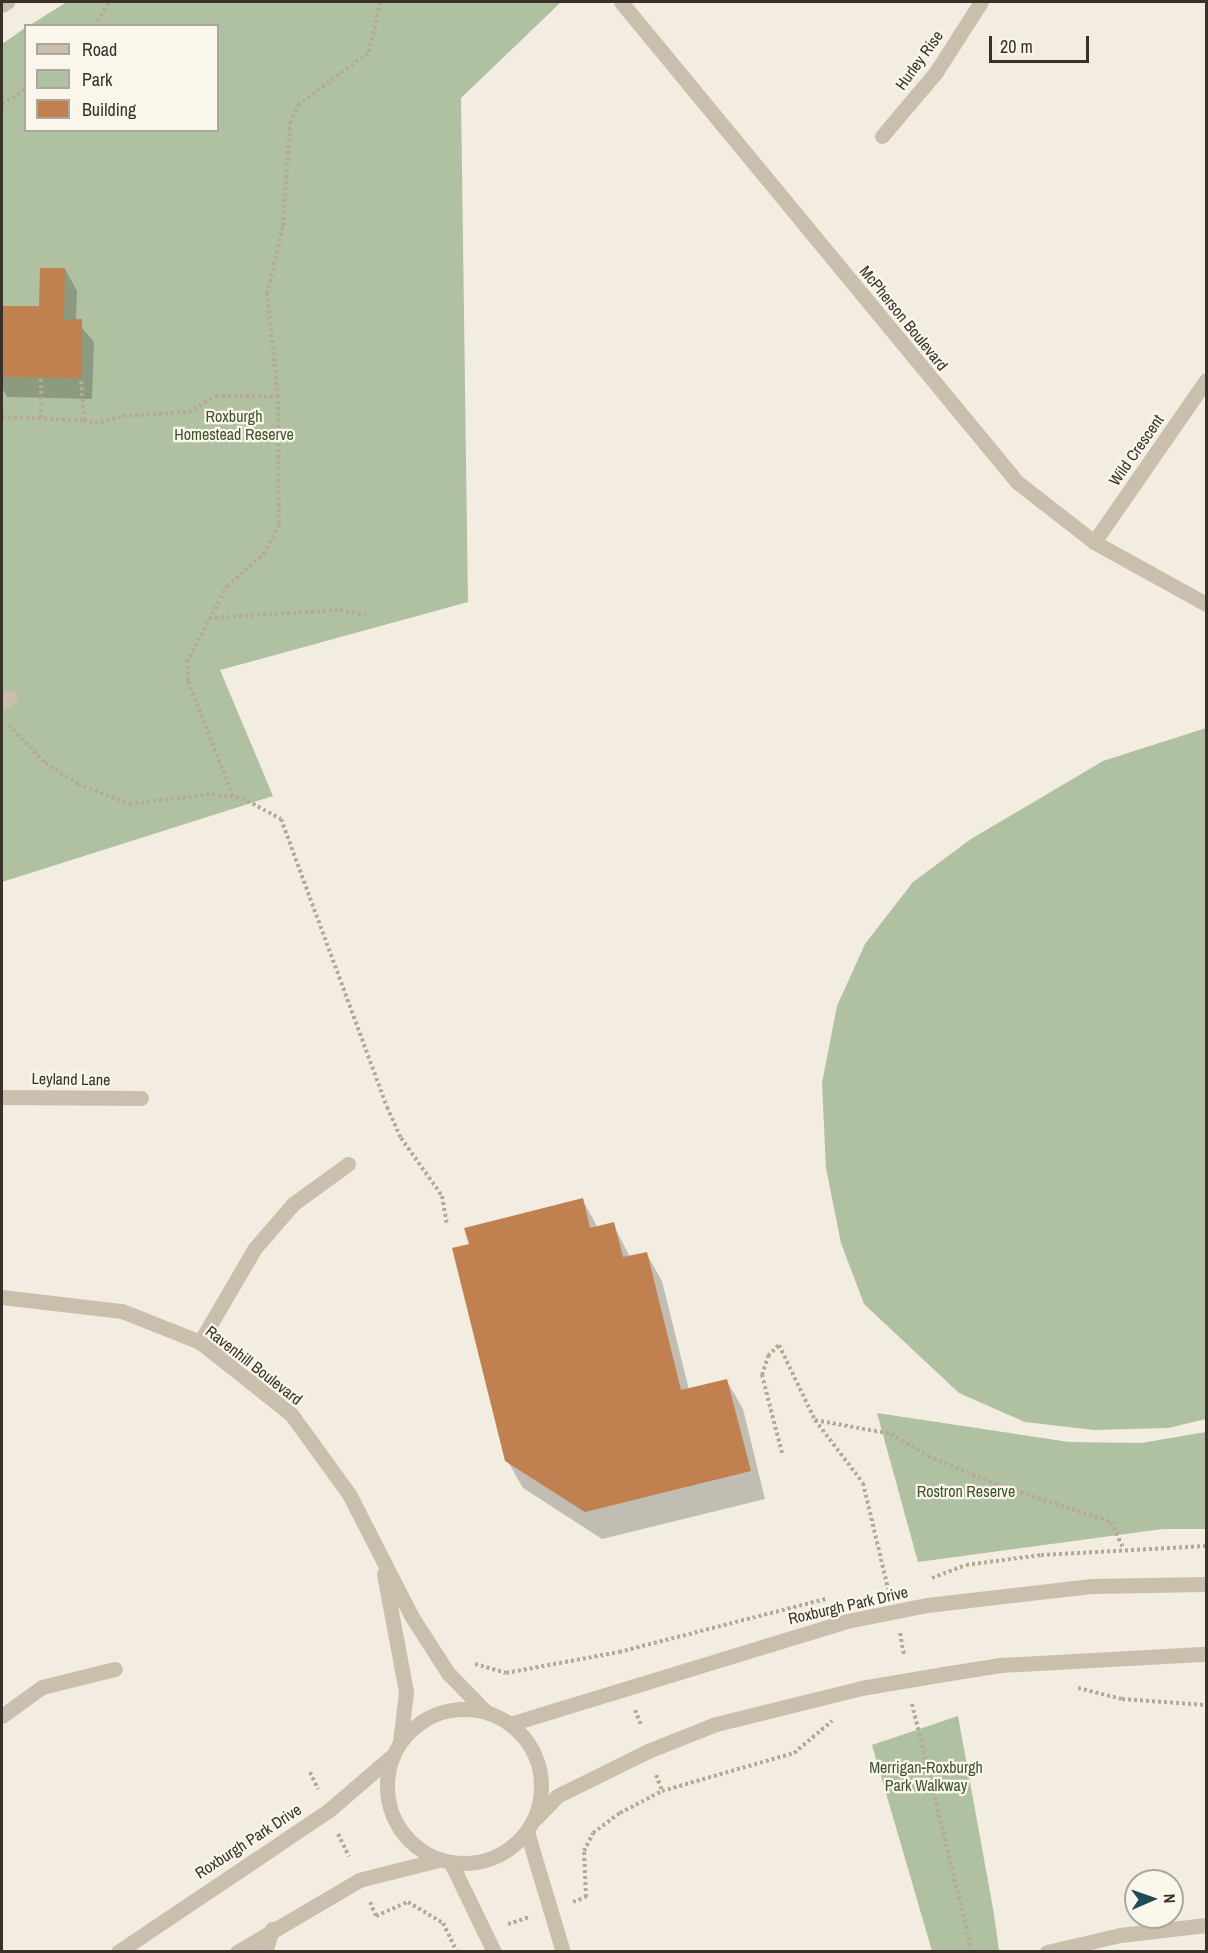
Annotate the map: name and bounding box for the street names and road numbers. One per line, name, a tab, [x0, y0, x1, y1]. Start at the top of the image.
street label: Hurley Rise	[891, 27, 947, 93]
street label: McPherson Boulevard	[856, 262, 952, 374]
street label: Wild Crescent	[1105, 411, 1167, 489]
street label: Leyland Lane	[31, 1069, 111, 1089]
street label: Ravenhill Boulevard	[202, 1321, 306, 1409]
street label: Roxburgh Park Drive	[786, 1582, 910, 1628]
street label: Roxburgh Park Drive	[191, 1800, 305, 1882]

